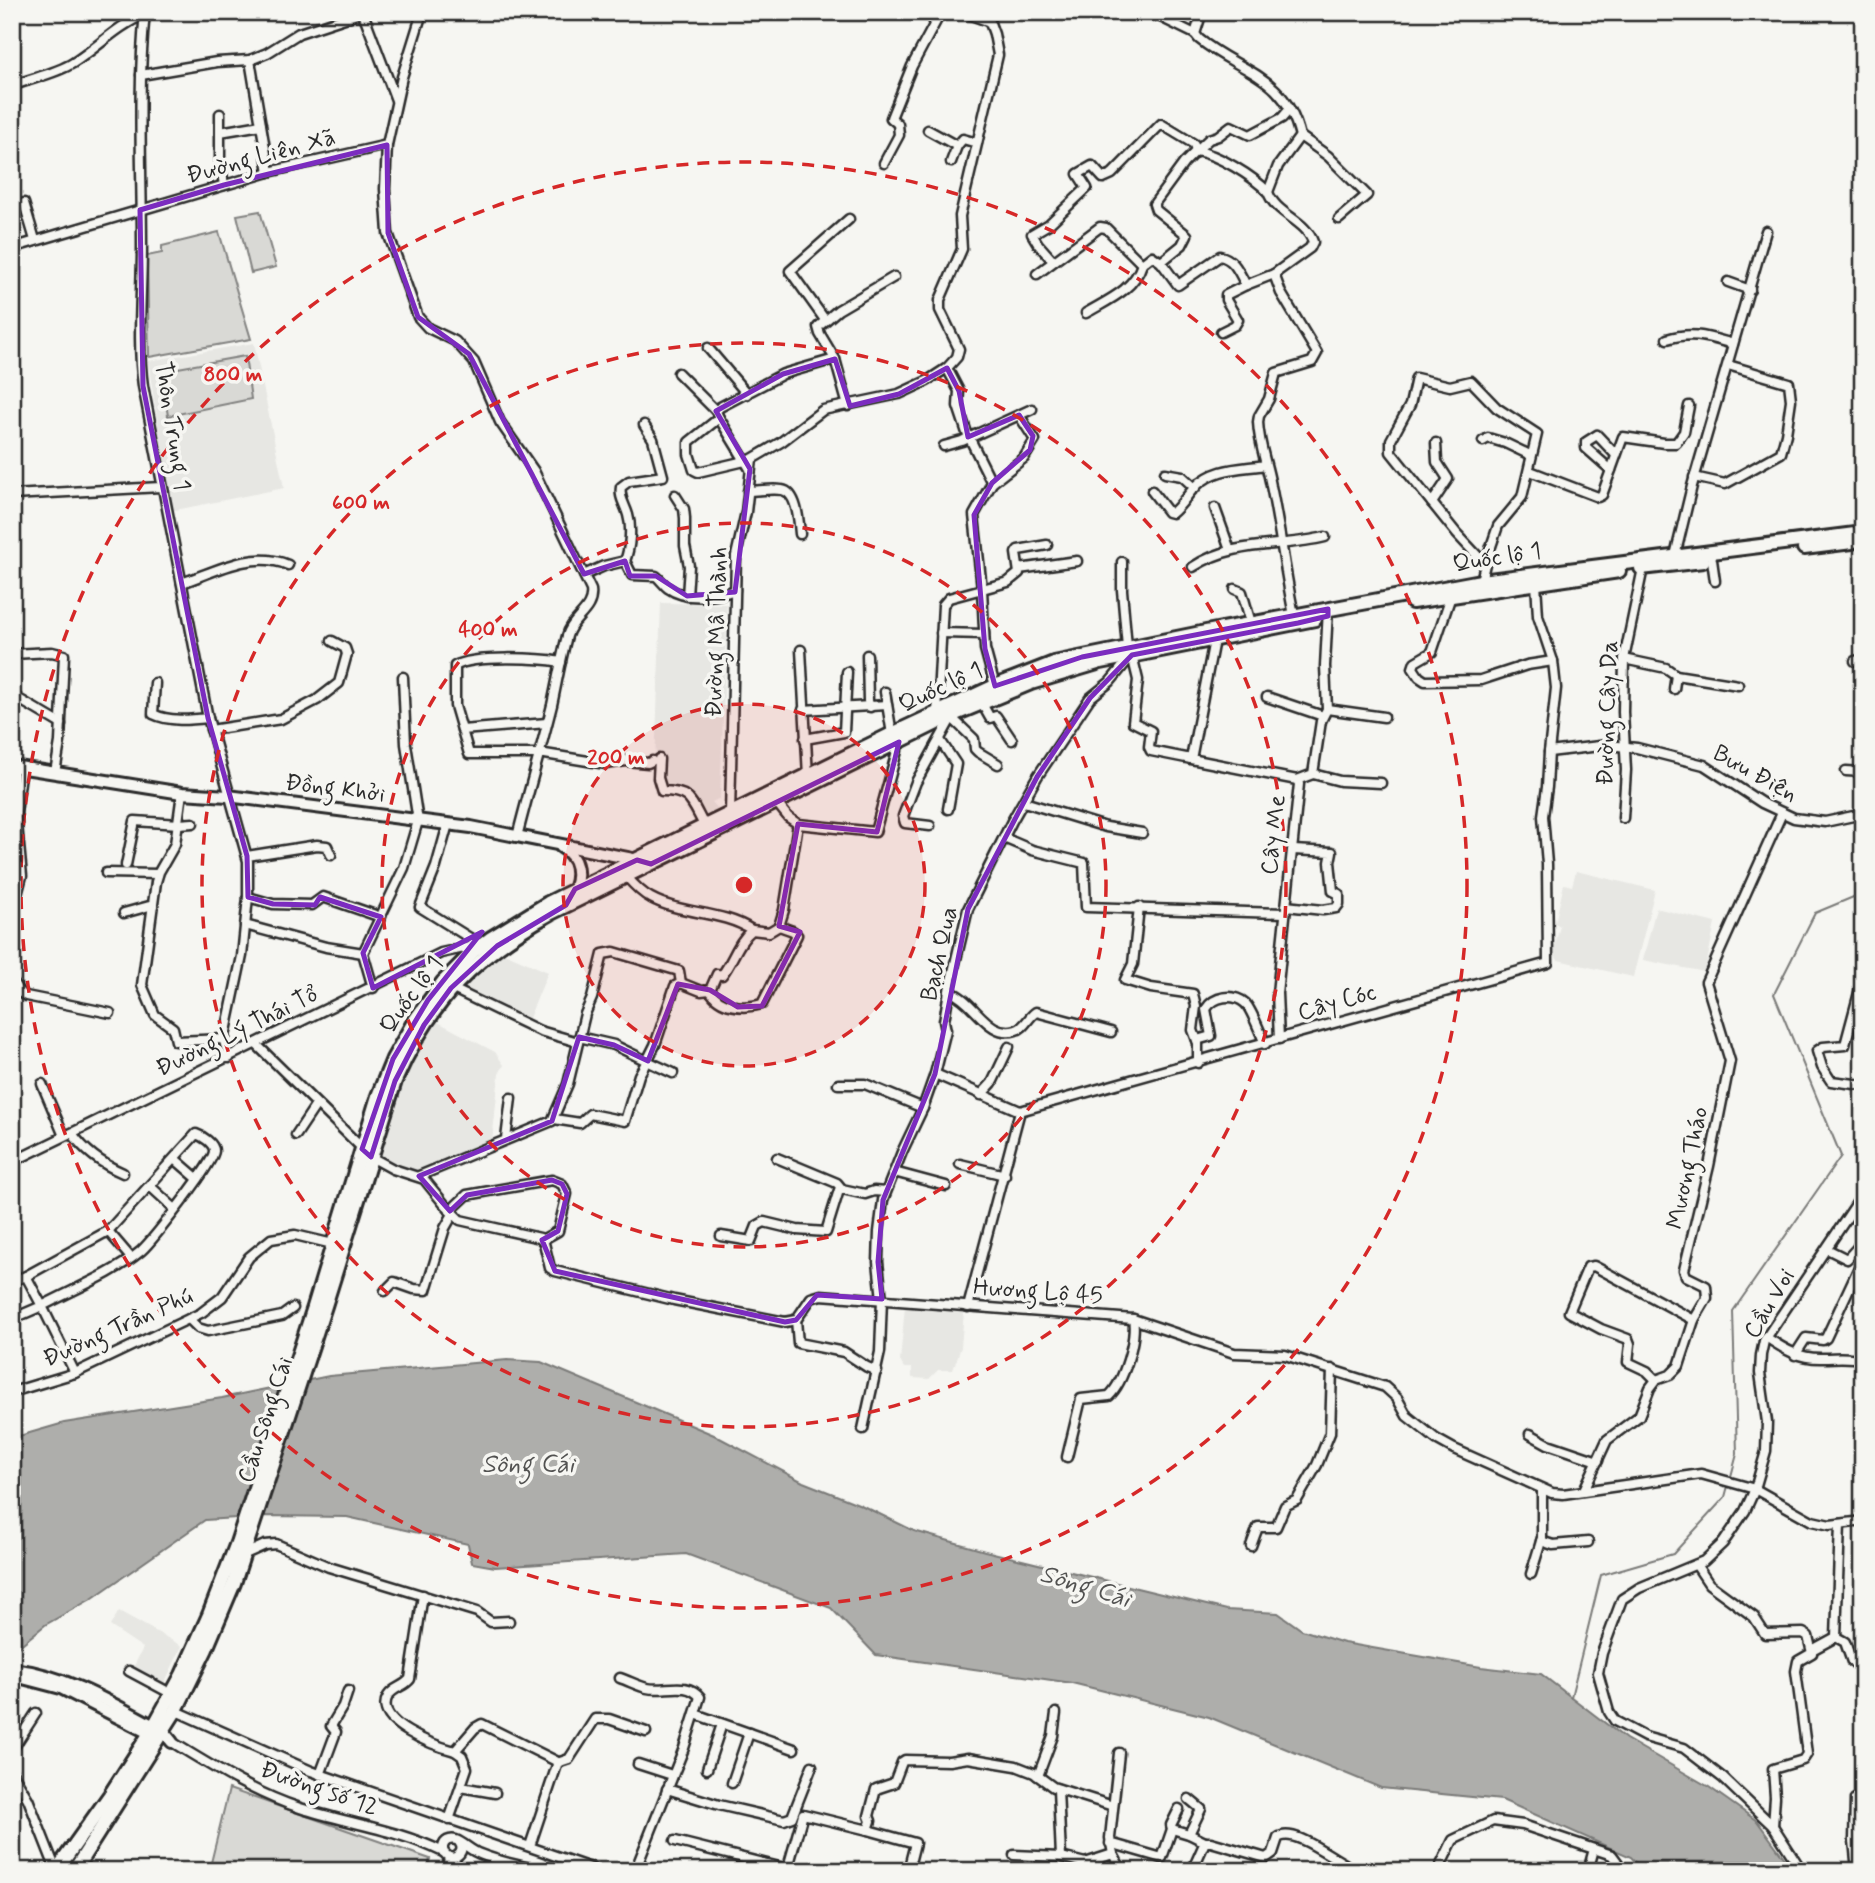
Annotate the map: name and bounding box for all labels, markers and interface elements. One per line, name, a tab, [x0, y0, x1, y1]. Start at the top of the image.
street label: Đường Liên Xã	[183, 122, 340, 195]
street label: Thôn Trung 1	[144, 359, 197, 493]
text: 800 m	[204, 361, 263, 389]
text: 600 m	[332, 489, 390, 517]
street label: Quốc lộ 1	[1450, 536, 1544, 580]
street label: Đường Mâ Thành	[699, 546, 738, 718]
text: 400 m	[458, 616, 518, 644]
street label: Đường Cây Da	[1590, 640, 1629, 786]
street label: Quốc lộ 1	[894, 655, 988, 721]
street label: Bưu Điện	[1707, 738, 1803, 810]
text: 200 m	[587, 744, 645, 772]
street label: Đồng Khởi	[283, 767, 387, 813]
street label: Cây Me	[1254, 793, 1294, 877]
centre of rings	[732, 873, 756, 897]
street label: Bạch Qua	[914, 904, 966, 1004]
street label: Quốc lộ 1	[373, 950, 451, 1040]
street label: Cây Cóc	[1294, 977, 1380, 1029]
street label: Đường Lý Thái Tổ	[151, 979, 325, 1087]
street label: Mương Tháo	[1660, 1104, 1719, 1233]
street label: Cầu Voi	[1737, 1263, 1803, 1345]
street label: Hương Lộ 45	[972, 1272, 1104, 1315]
street label: Đường Trần Phú	[38, 1281, 199, 1378]
street label: Cầu Sông Cái	[231, 1353, 304, 1488]
water label: Sông Cái	[482, 1448, 576, 1485]
water label: Sông Cái	[1035, 1557, 1136, 1620]
street label: Đường số 12	[255, 1754, 382, 1826]

